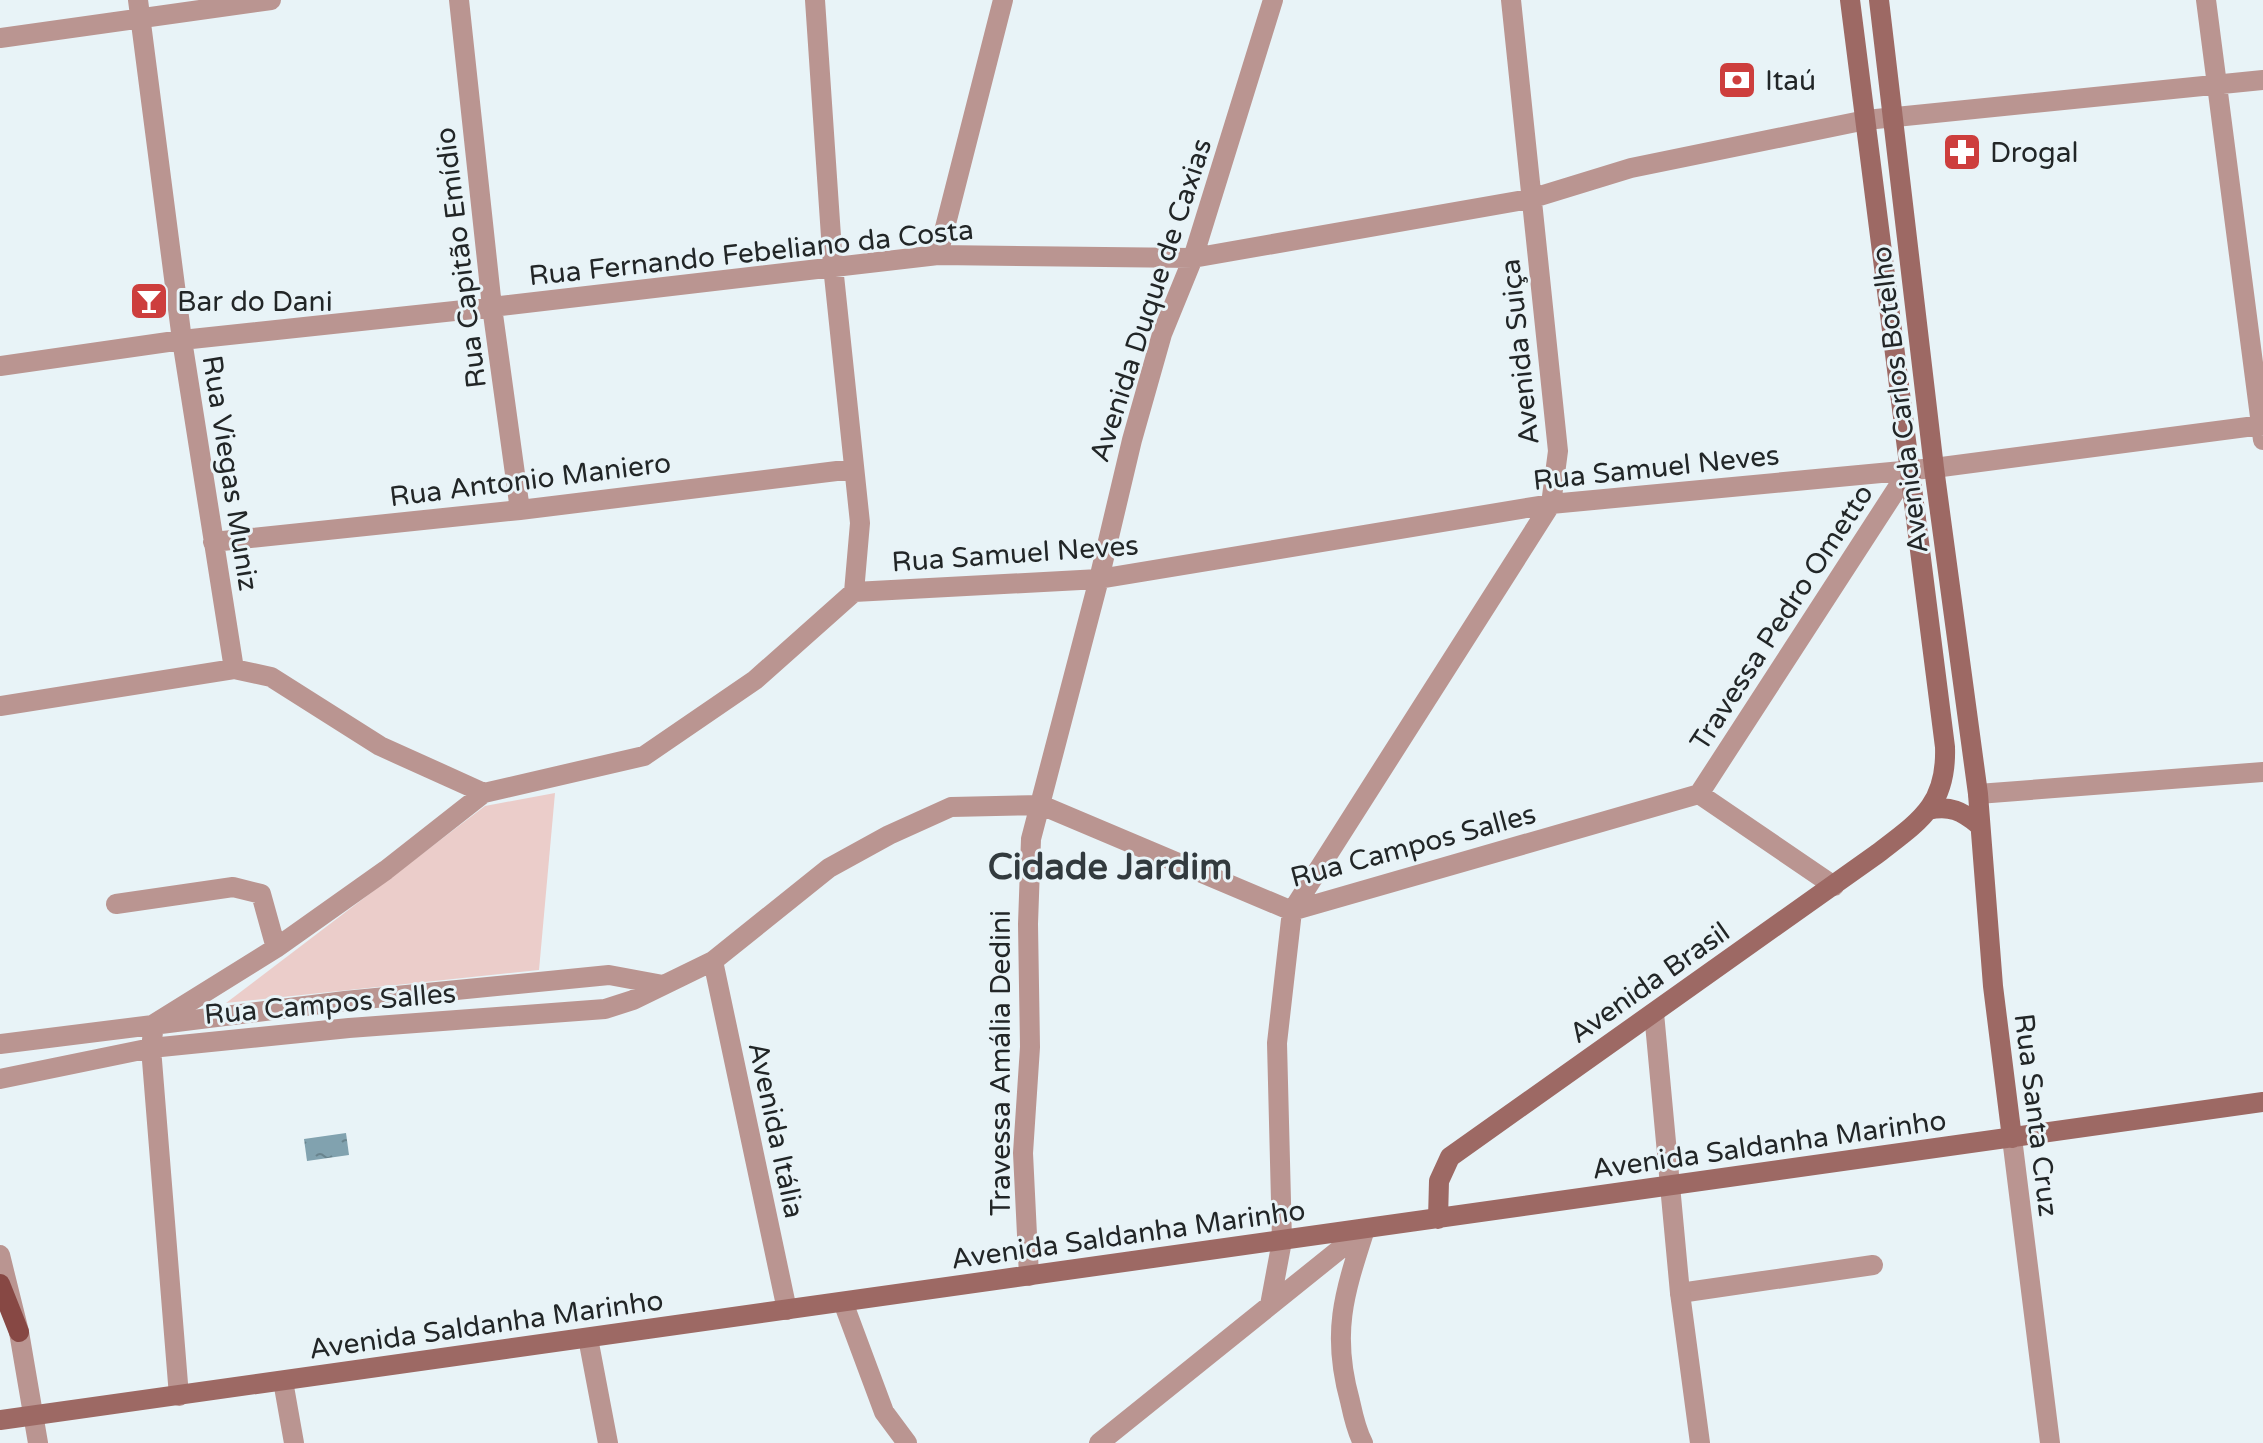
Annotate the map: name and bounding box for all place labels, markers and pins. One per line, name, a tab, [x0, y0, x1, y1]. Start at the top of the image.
bank icon: Itaú	[1716, 59, 1758, 101]
place label: Itaú	[1765, 64, 1816, 98]
pharmacy icon: Drogal	[1941, 131, 1983, 173]
place label: Drogal	[1990, 136, 2078, 170]
bar icon: Bar do Dani	[128, 280, 170, 322]
place label: Bar do Dani	[177, 285, 333, 319]

